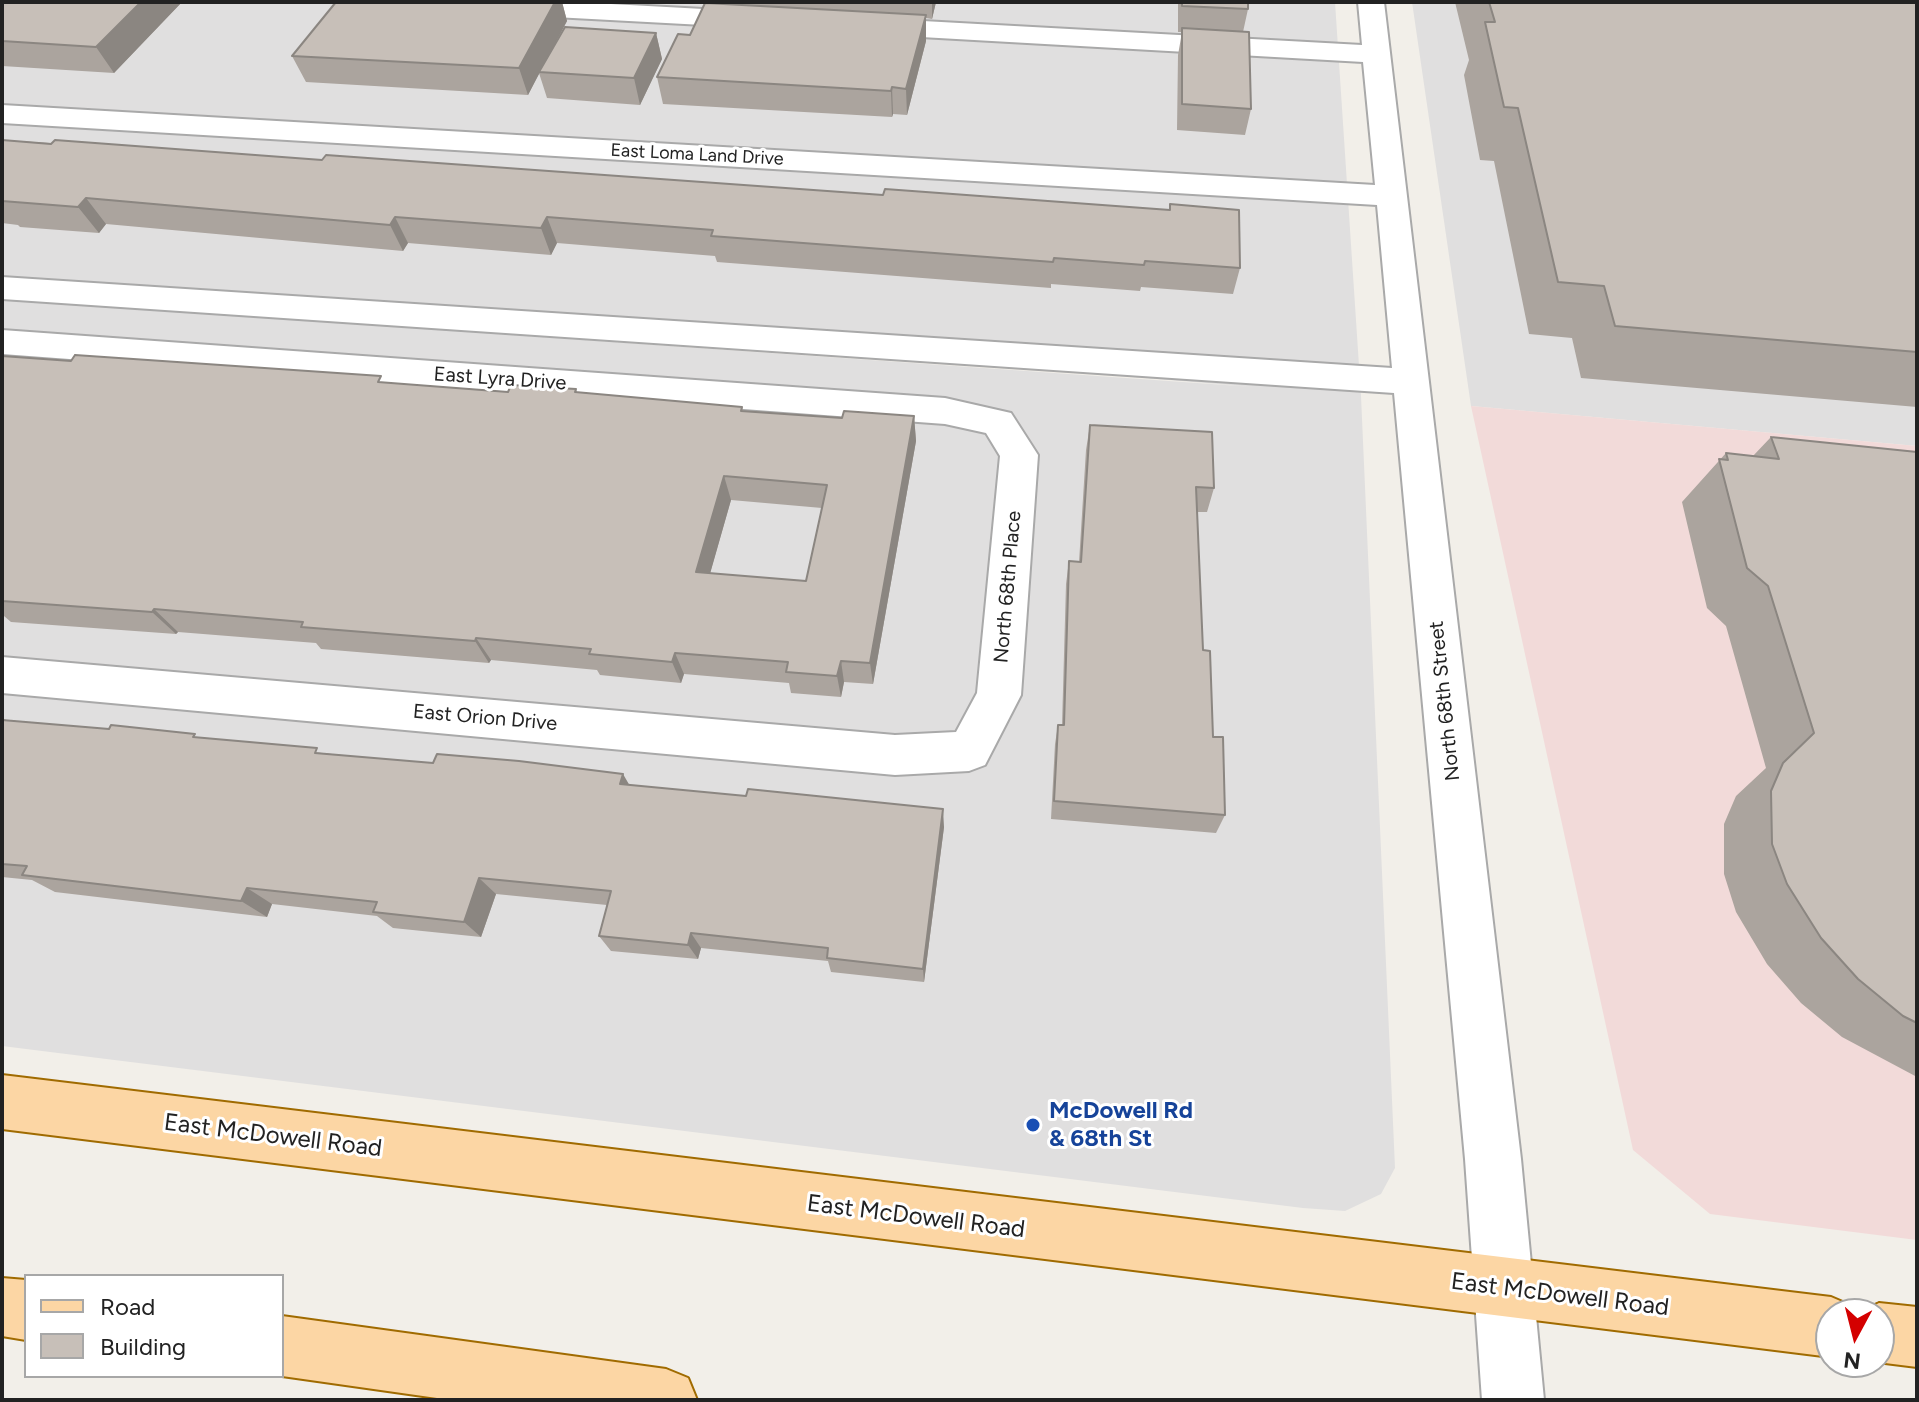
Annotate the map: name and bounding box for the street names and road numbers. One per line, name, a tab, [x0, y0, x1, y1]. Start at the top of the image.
street label: East Loma Land Drive	[610, 140, 784, 170]
street label: East Lyra Drive	[433, 362, 567, 396]
street label: North 68th Place	[989, 510, 1027, 664]
street label: North 68th Street	[1425, 620, 1465, 782]
street label: East Orion Drive	[412, 700, 558, 736]
street label: East McDowell Road	[162, 1108, 384, 1164]
street label: East McDowell Road	[805, 1189, 1027, 1245]
street label: East McDowell Road	[1449, 1267, 1671, 1323]

